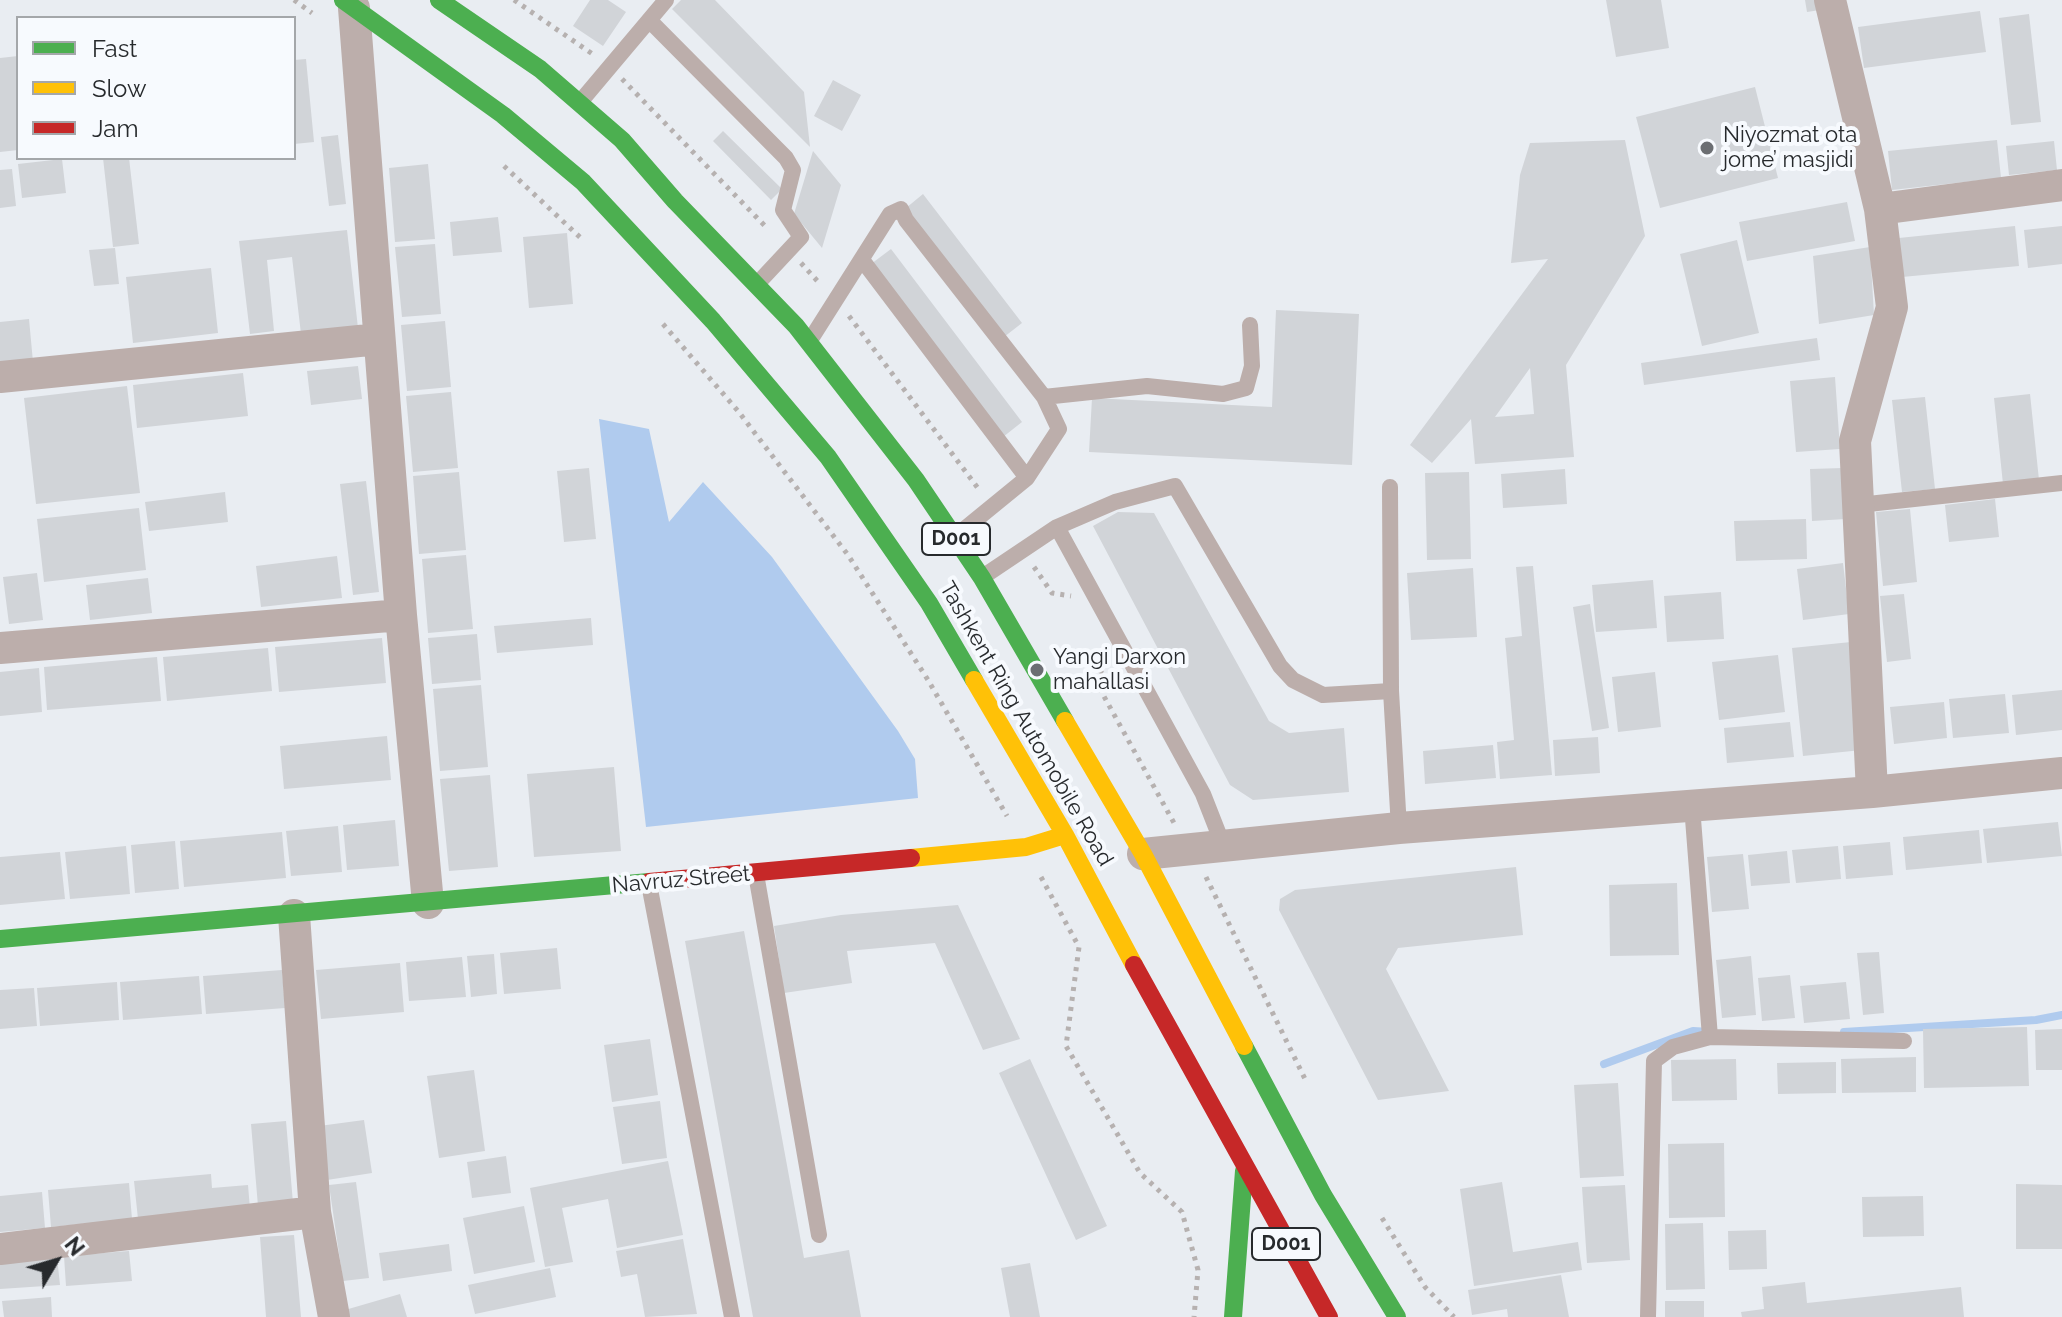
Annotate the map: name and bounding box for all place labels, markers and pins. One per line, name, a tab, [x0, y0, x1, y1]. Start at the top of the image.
place label: Niyozmat ota jome’ masjidi	[1723, 122, 1857, 174]
marker: Niyozmat ota jome’ masjidi	[1698, 139, 1716, 157]
place label: Yangi Darxon mahallasi	[1053, 644, 1186, 696]
marker: Yangi Darxon mahallasi	[1028, 661, 1046, 679]

